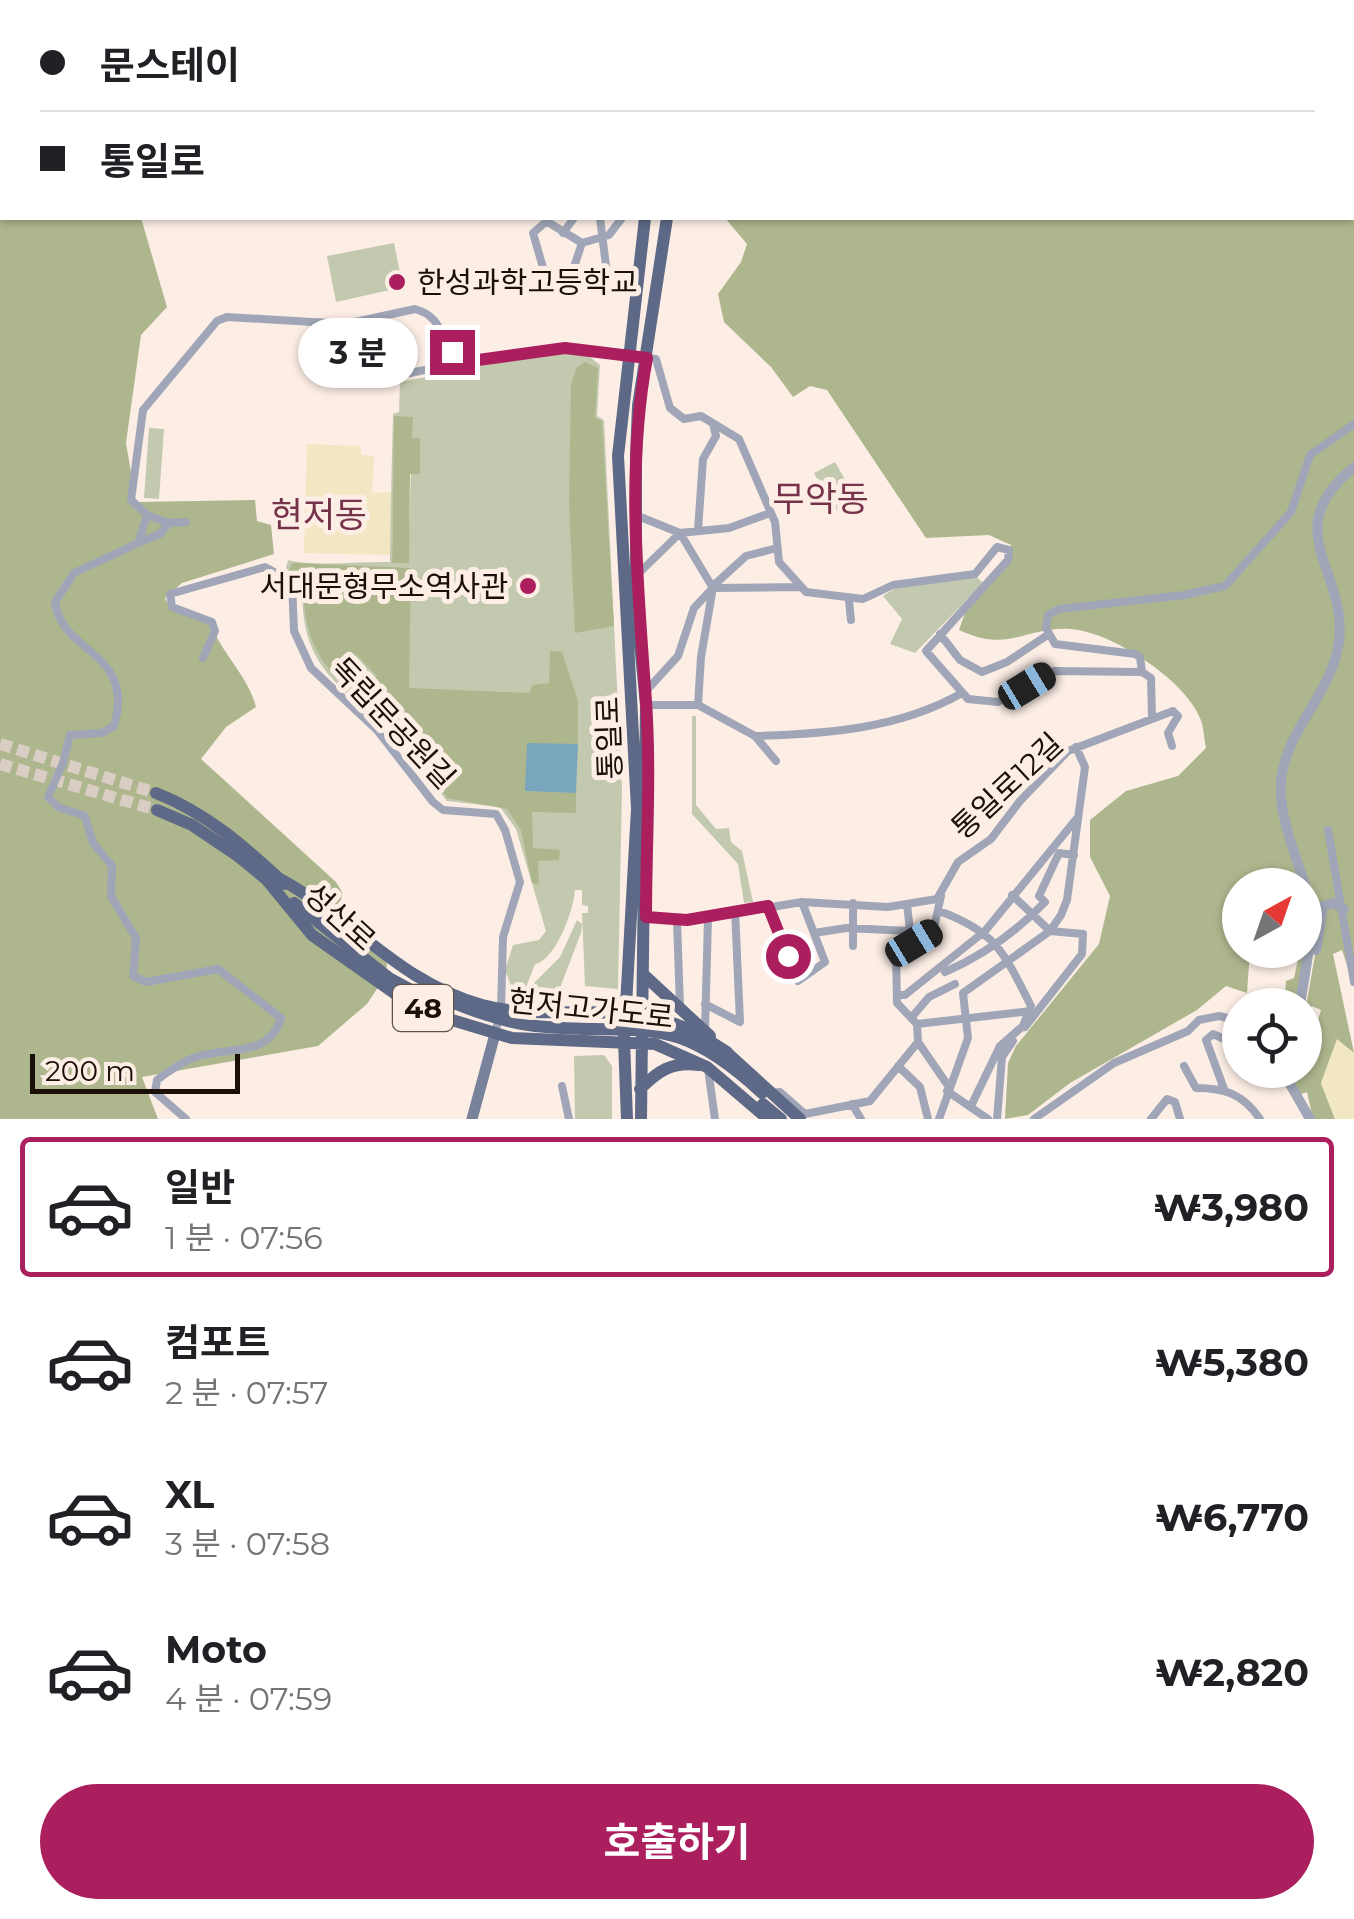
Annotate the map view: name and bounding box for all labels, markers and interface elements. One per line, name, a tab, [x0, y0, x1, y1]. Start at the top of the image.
text: 문스테이	[100, 42, 240, 89]
text: 통일로	[100, 138, 205, 185]
place label: 한성과학고등학교	[417, 264, 638, 301]
marker: 한성과학고등학교	[386, 271, 408, 293]
callout: 3 분	[297, 317, 417, 387]
route end	[430, 330, 475, 375]
text: 3 분	[329, 333, 387, 372]
district label: 무악동	[773, 477, 869, 520]
district label: 현저동	[271, 493, 367, 536]
place label: 서대문형무소역사관	[260, 568, 508, 605]
marker: 서대문형무소역사관	[517, 575, 539, 597]
street label: 독립문공원길	[323, 650, 463, 796]
car	[994, 658, 1060, 714]
street label: 통일로	[589, 696, 629, 780]
street label: 통일로12길	[944, 725, 1070, 847]
north arrow	[1222, 868, 1322, 968]
map controls	[1222, 868, 1322, 1088]
street label: 성산로	[297, 876, 383, 958]
car	[881, 915, 947, 971]
route start	[766, 934, 811, 979]
street label: 현저고가도로	[507, 982, 675, 1036]
road number: 48	[393, 985, 453, 1031]
button: locate	[1222, 988, 1322, 1088]
scale bar	[30, 1049, 240, 1094]
text: 200 m	[45, 1054, 135, 1088]
icon: car	[45, 1162, 135, 1252]
text: 일반	[165, 1164, 235, 1211]
text: ₩3,980	[1154, 1184, 1309, 1231]
text: 1 분 · 07:56	[165, 1218, 323, 1257]
icon: car	[45, 1317, 135, 1407]
text: 컴포트	[165, 1319, 270, 1366]
text: ₩5,380	[1155, 1339, 1309, 1386]
text: 2 분 · 07:57	[165, 1373, 328, 1412]
text: XL	[165, 1471, 214, 1518]
icon: car	[45, 1472, 135, 1562]
text: ₩6,770	[1156, 1494, 1309, 1541]
text: 3 분 · 07:58	[165, 1524, 330, 1563]
text: Moto	[165, 1626, 267, 1673]
icon: car	[45, 1627, 135, 1717]
text: ₩2,820	[1155, 1649, 1309, 1696]
text: 4 분 · 07:59	[165, 1679, 332, 1718]
button: 호출하기	[40, 1784, 1314, 1899]

